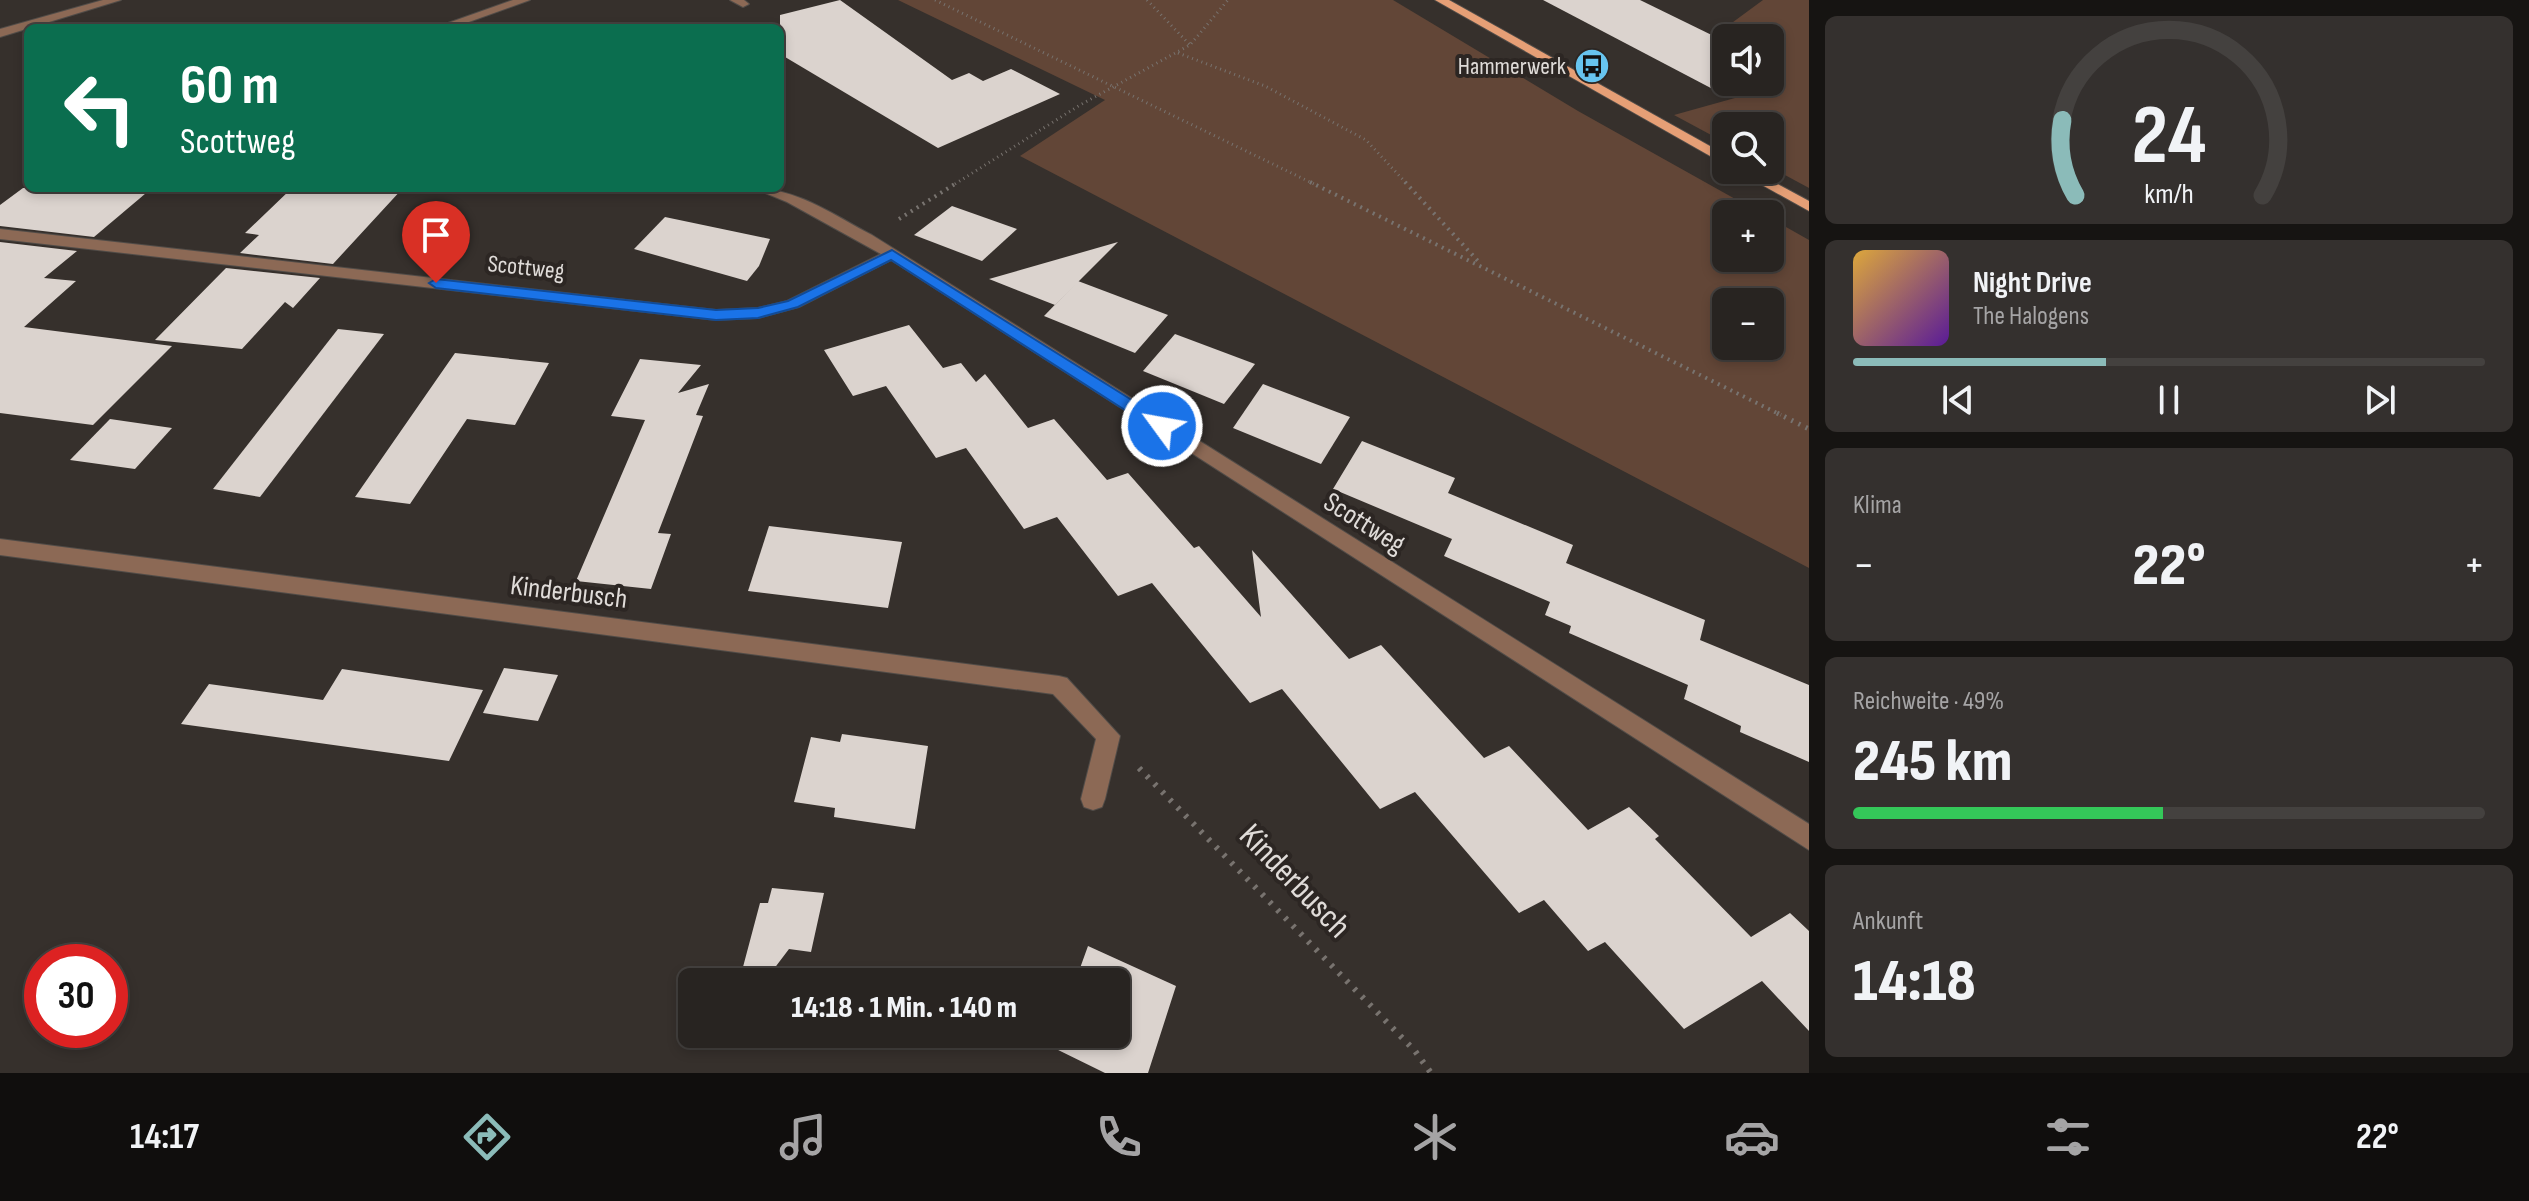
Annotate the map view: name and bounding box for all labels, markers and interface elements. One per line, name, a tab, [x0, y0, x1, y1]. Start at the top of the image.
map controls	[1712, 24, 1784, 360]
button: sound	[1712, 24, 1784, 96]
bus stop icon: Hammerwerk	[1573, 47, 1611, 85]
place label: Hammerwerk	[1458, 52, 1566, 81]
text: 60 m	[180, 53, 279, 120]
icon: left	[48, 56, 152, 160]
text: 24	[2132, 87, 2206, 187]
button: search	[1712, 112, 1784, 184]
text: Scottweg	[180, 121, 295, 164]
text: km/h	[2144, 177, 2194, 212]
button: +	[1712, 200, 1784, 272]
pin	[402, 201, 470, 283]
icon: arrive	[414, 213, 458, 257]
street label: Scottweg	[486, 249, 566, 286]
text: Night Drive	[1973, 265, 2092, 301]
button: −	[1712, 288, 1784, 360]
text: The Halogens	[1973, 301, 2089, 332]
icon: previous	[1936, 378, 1980, 422]
icon: pause	[2147, 378, 2191, 422]
icon: next	[2358, 378, 2402, 422]
position arrow	[1120, 384, 1204, 468]
street label: Scottweg	[1317, 485, 1411, 561]
text: Klima	[1853, 490, 1902, 521]
text: 22°	[2132, 530, 2206, 602]
text: −	[1853, 539, 1875, 592]
text: +	[2463, 539, 2485, 592]
street label: Kinderbusch	[509, 569, 629, 616]
text: Reichweite · 49%	[1853, 686, 2004, 717]
text: 245 km	[1853, 726, 2012, 798]
street label: Kinderbusch	[1231, 815, 1359, 947]
text: Ankunft	[1853, 906, 1923, 937]
speed limit sign: 30	[24, 944, 128, 1048]
text: 14:18	[1853, 946, 1976, 1018]
text: 14:18 · 1 Min. · 140 m	[791, 990, 1017, 1026]
icon: directions	[459, 1109, 515, 1165]
icon: music	[775, 1109, 831, 1165]
icon: phone	[1091, 1109, 1147, 1165]
icon: climate	[1407, 1109, 1463, 1165]
icon: car	[1724, 1109, 1780, 1165]
icon: filters	[2040, 1109, 2096, 1165]
text: 14:17	[130, 1116, 199, 1159]
text: 22°	[2356, 1116, 2399, 1159]

